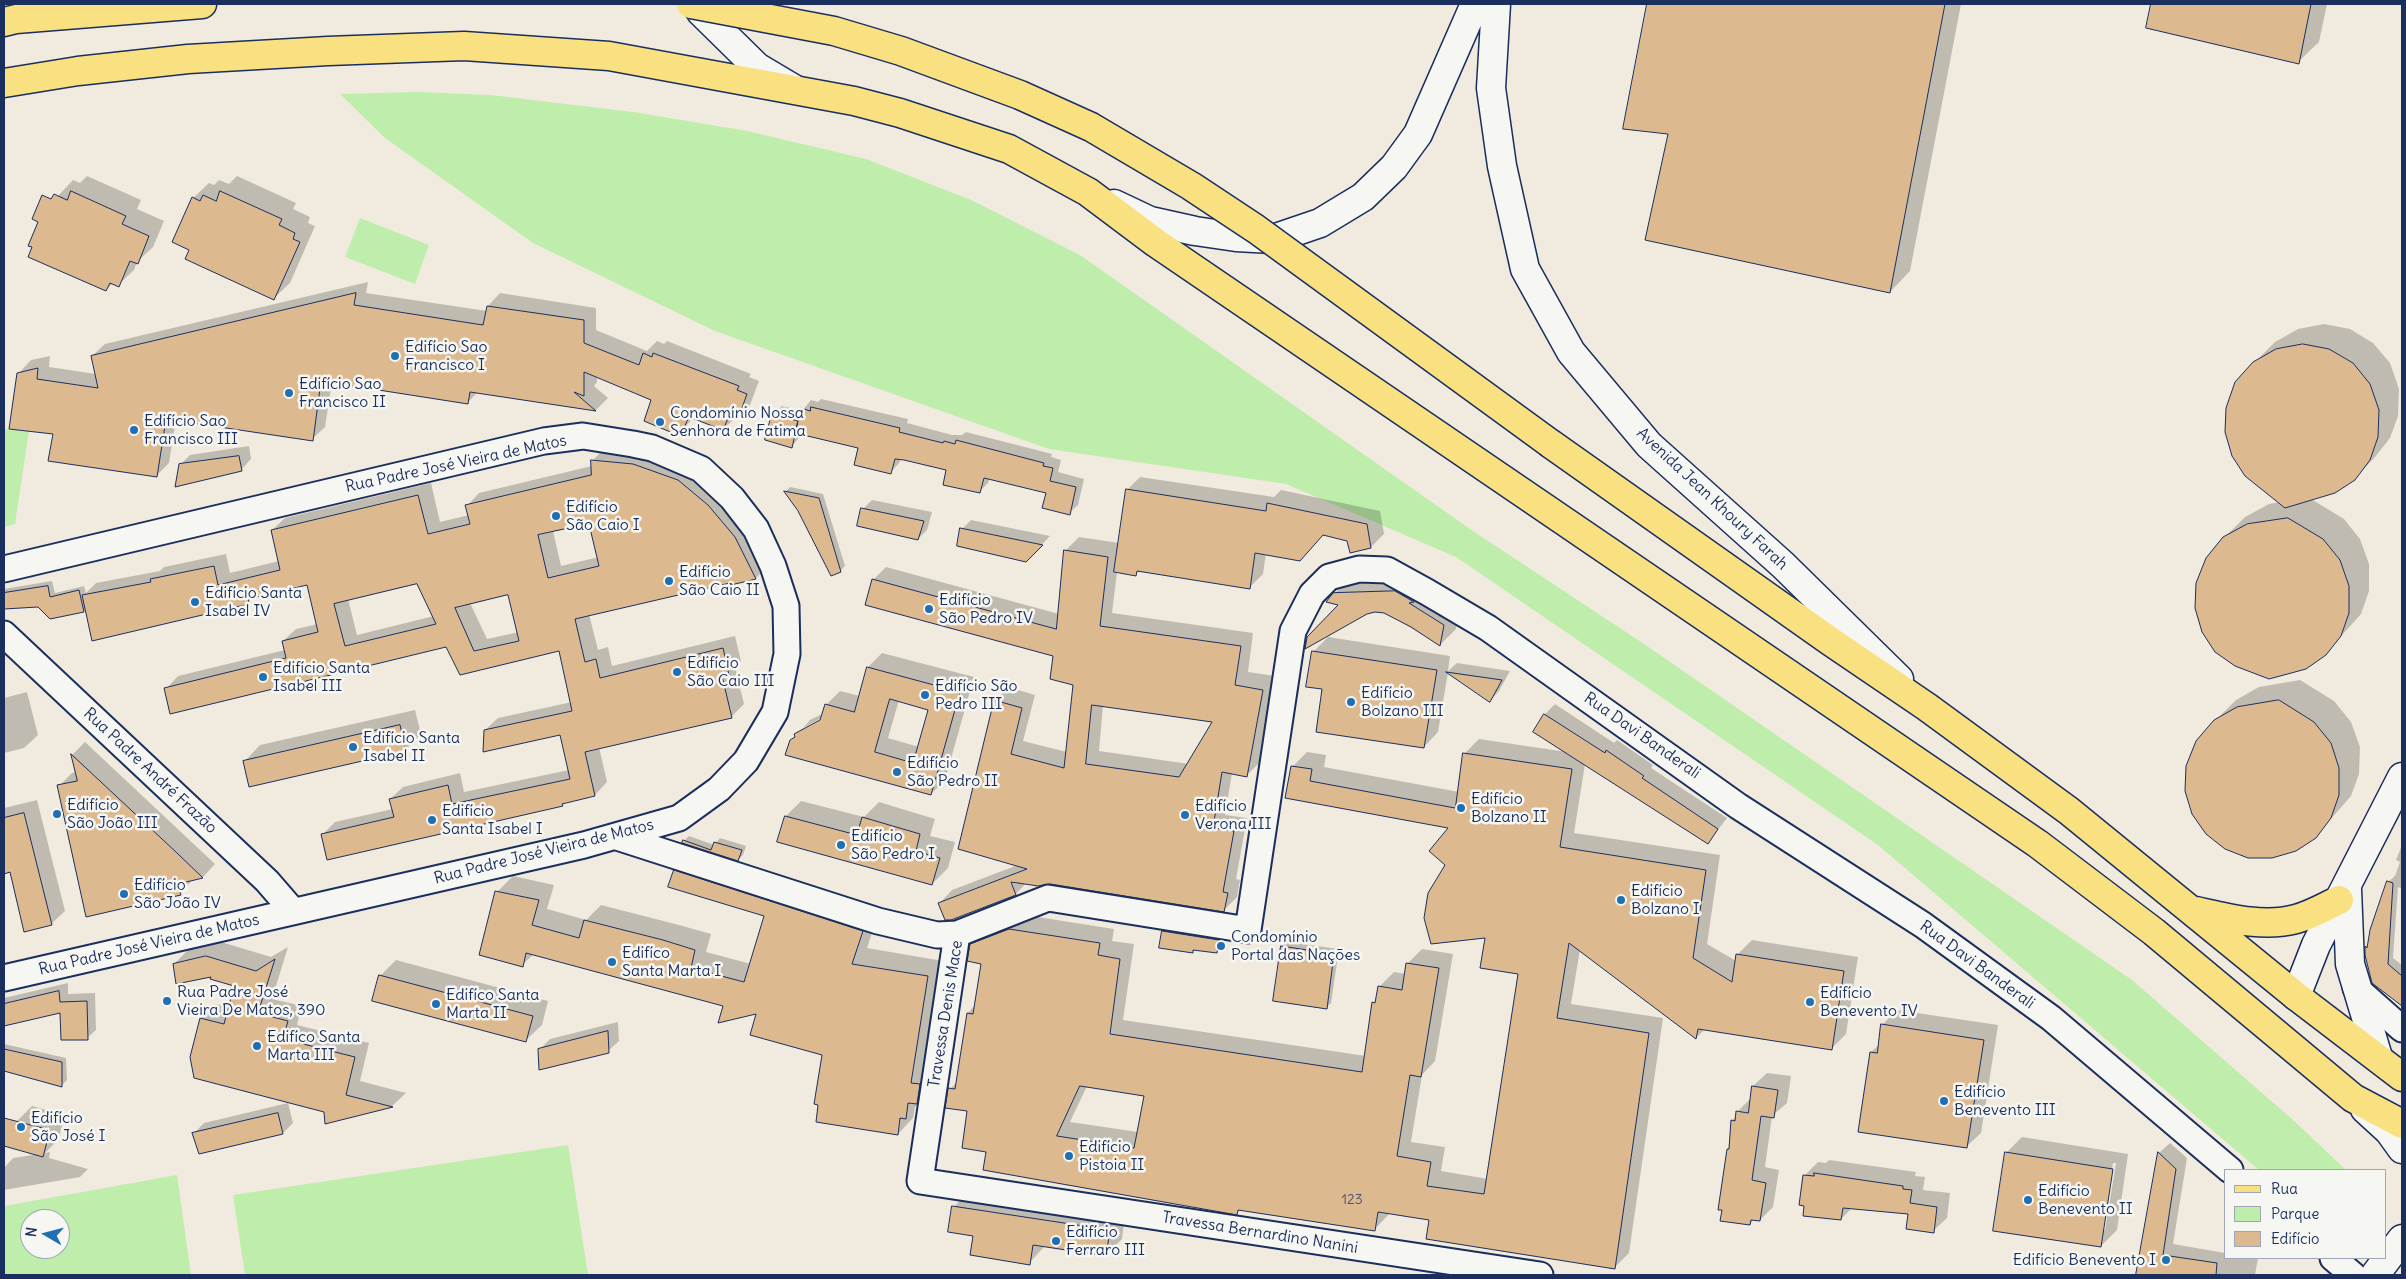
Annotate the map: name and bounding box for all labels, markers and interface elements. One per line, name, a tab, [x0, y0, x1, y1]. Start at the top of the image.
place label: Edifício Sao Francisco I	[405, 337, 487, 375]
marker: Edifício Sao Francisco I	[389, 350, 401, 362]
place label: Edifício Sao Francisco II	[299, 374, 386, 412]
marker: Edifício Sao Francisco II	[283, 387, 295, 399]
place label: Condomínio Nossa Senhora de Fatima	[670, 403, 806, 441]
place label: Edifício Sao Francisco III	[144, 411, 238, 449]
marker: Condomínio Nossa Senhora de Fatima	[654, 416, 666, 428]
marker: Edifício Sao Francisco III	[128, 424, 140, 436]
street label: Avenida Jean Khoury Farah	[1632, 424, 1792, 574]
street label: Rua Padre José Vieira de Matos	[344, 431, 568, 497]
place label: Edifício São Caio I	[566, 497, 640, 535]
marker: Edifício São Caio I	[550, 510, 562, 522]
place label: Edifício São Caio II	[679, 562, 760, 600]
marker: Edifício São Caio II	[663, 575, 675, 587]
place label: Edifício Santa Isabel IV	[205, 583, 302, 621]
place label: Edifício São Pedro IV	[939, 590, 1033, 628]
marker: Edifício Santa Isabel IV	[189, 596, 201, 608]
marker: Edifício São Pedro IV	[923, 603, 935, 615]
place label: Edifício São Caio III	[687, 653, 775, 691]
place label: Edifício Santa Isabel III	[273, 658, 370, 696]
marker: Edifício São Caio III	[671, 666, 683, 678]
marker: Edifício Santa Isabel III	[257, 671, 269, 683]
place label: Edifício São Pedro III	[935, 676, 1017, 714]
place label: Edifício Bolzano III	[1361, 683, 1444, 721]
marker: Edifício São Pedro III	[919, 689, 931, 701]
street label: Rua Davi Banderali	[1580, 689, 1704, 783]
marker: Edifício Bolzano III	[1345, 696, 1357, 708]
street label: Rua Padre André Frazão	[79, 704, 221, 838]
place label: Edifício Santa Isabel II	[363, 728, 460, 766]
marker: Edifício Santa Isabel II	[347, 741, 359, 753]
place label: Edifício São Pedro II	[907, 753, 998, 791]
marker: Edifício São Pedro II	[891, 766, 903, 778]
place label: Edifício Bolzano II	[1471, 789, 1547, 827]
place label: Edifício São João III	[67, 795, 158, 833]
place label: Edifício Verona III	[1195, 796, 1272, 834]
place label: Edifício Santa Isabel I	[442, 801, 543, 839]
marker: Edifício Bolzano II	[1455, 802, 1467, 814]
marker: Edifício São João III	[51, 808, 63, 820]
marker: Edifício Verona III	[1179, 809, 1191, 821]
marker: Edifício Santa Isabel I	[426, 814, 438, 826]
street label: Rua Padre José Vieira de Matos	[432, 815, 656, 889]
place label: Edifício São Pedro I	[851, 826, 935, 864]
marker: Edifício São Pedro I	[835, 839, 847, 851]
place label: Edifício São João IV	[134, 875, 221, 913]
place label: Edifício Bolzano I	[1631, 881, 1700, 919]
marker: Edifício São João IV	[118, 888, 130, 900]
marker: Edifício Bolzano I	[1615, 894, 1627, 906]
street label: Rua Padre José Vieira de Matos	[37, 910, 261, 980]
street label: Rua Davi Banderali	[1916, 917, 2038, 1013]
place label: Condomínio Portal das Nações	[1231, 927, 1360, 965]
street label: Travessa Denis Mace	[925, 939, 967, 1089]
marker: Condomínio Portal das Nações	[1215, 940, 1227, 952]
place label: Edifíco Santa Marta I	[622, 943, 721, 981]
marker: Edifíco Santa Marta I	[606, 956, 618, 968]
place label: Rua Padre José Vieira De Matos, 390	[177, 982, 326, 1020]
place label: Edifício Benevento IV	[1820, 983, 1918, 1021]
place label: Edifíco Santa Marta II	[446, 985, 539, 1023]
marker: Rua Padre José Vieira De Matos, 390	[161, 995, 173, 1007]
marker: Edifício Benevento IV	[1804, 996, 1816, 1008]
marker: Edifíco Santa Marta II	[430, 998, 442, 1010]
place label: Edifíco Santa Marta III	[267, 1027, 360, 1065]
marker: Edifíco Santa Marta III	[251, 1040, 263, 1052]
place label: Edifício Benevento III	[1954, 1082, 2056, 1120]
marker: Edifício Benevento III	[1938, 1095, 1950, 1107]
place label: Edifício São José I	[31, 1108, 106, 1146]
marker: Edifício São José I	[15, 1121, 27, 1133]
place label: Edifício Pistoia II	[1079, 1137, 1144, 1175]
marker: Edifício Pistoia II	[1063, 1150, 1075, 1162]
legend	[2224, 1169, 2386, 1259]
text: Rua	[2271, 1179, 2298, 1198]
place label: Edifício Benevento II	[2038, 1181, 2133, 1219]
house number: 123	[1341, 1192, 1363, 1208]
marker: Edifício Benevento II	[2022, 1194, 2034, 1206]
text: Parque	[2271, 1204, 2319, 1223]
street label: Travessa Bernardino Nanini	[1161, 1208, 1359, 1258]
north arrow	[20, 1209, 70, 1259]
place label: Edifício Ferraro III	[1066, 1222, 1145, 1260]
text: N	[22, 1226, 41, 1238]
text: Edifício	[2271, 1229, 2319, 1248]
marker: Edifício Ferraro III	[1050, 1235, 1062, 1247]
place label: Edifício Benevento I	[2013, 1250, 2156, 1270]
marker: Edifício Benevento I	[2160, 1254, 2172, 1266]

